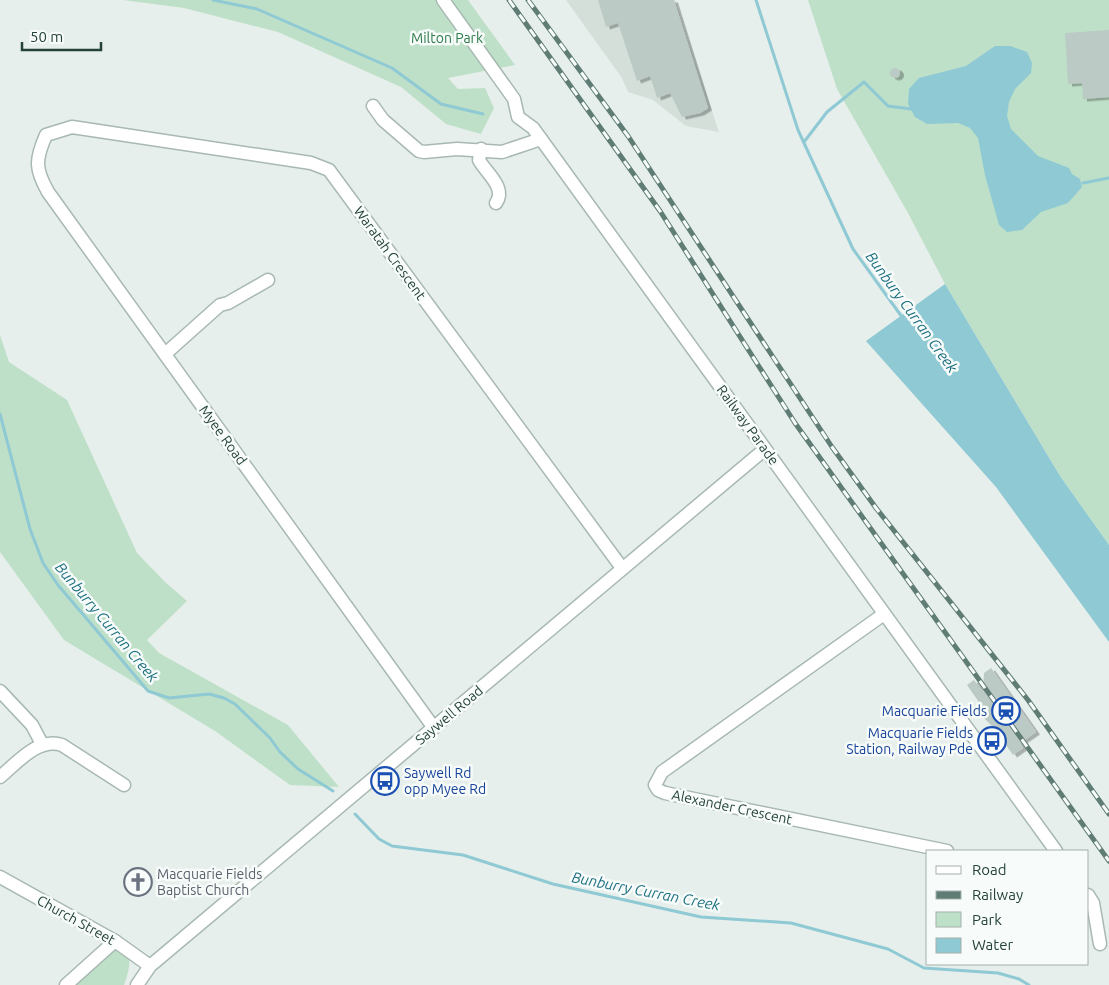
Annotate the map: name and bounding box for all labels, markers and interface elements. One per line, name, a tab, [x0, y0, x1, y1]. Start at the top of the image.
scale bar	[22, 20, 101, 52]
text: 50 m	[30, 28, 63, 45]
park label: Milton Park	[411, 30, 483, 46]
street label: Waratah Crescent	[351, 203, 430, 303]
water label: Bunbury Curran Creek	[863, 248, 962, 376]
street label: Railway Parade	[714, 382, 782, 468]
street label: Myee Road	[196, 402, 250, 468]
water label: Bunburry Curran Creek	[52, 559, 162, 685]
street label: Saywell Road	[412, 682, 486, 748]
station icon: Macquarie Fields	[991, 696, 1021, 726]
place label: Macquarie Fields	[882, 703, 987, 719]
place label: Macquarie Fields Station, Railway Pde	[846, 725, 973, 757]
bus stop icon: Macquarie Fields Station, Railway Pde	[977, 726, 1007, 756]
place label: Saywell Rd opp Myee Rd	[404, 765, 486, 797]
bus stop icon: Saywell Rd opp Myee Rd	[370, 766, 400, 796]
street label: Alexander Crescent	[670, 786, 794, 828]
legend	[926, 850, 1089, 965]
text: Road	[972, 861, 1007, 878]
place label: Macquarie Fields Baptist Church	[157, 866, 262, 898]
church icon: Macquarie Fields Baptist Church	[123, 867, 153, 897]
water label: Bunburry Curran Creek	[570, 868, 722, 914]
text: Railway	[972, 886, 1023, 903]
street label: Church Street	[34, 892, 118, 948]
text: Park	[972, 911, 1002, 928]
text: Water	[972, 936, 1013, 953]

